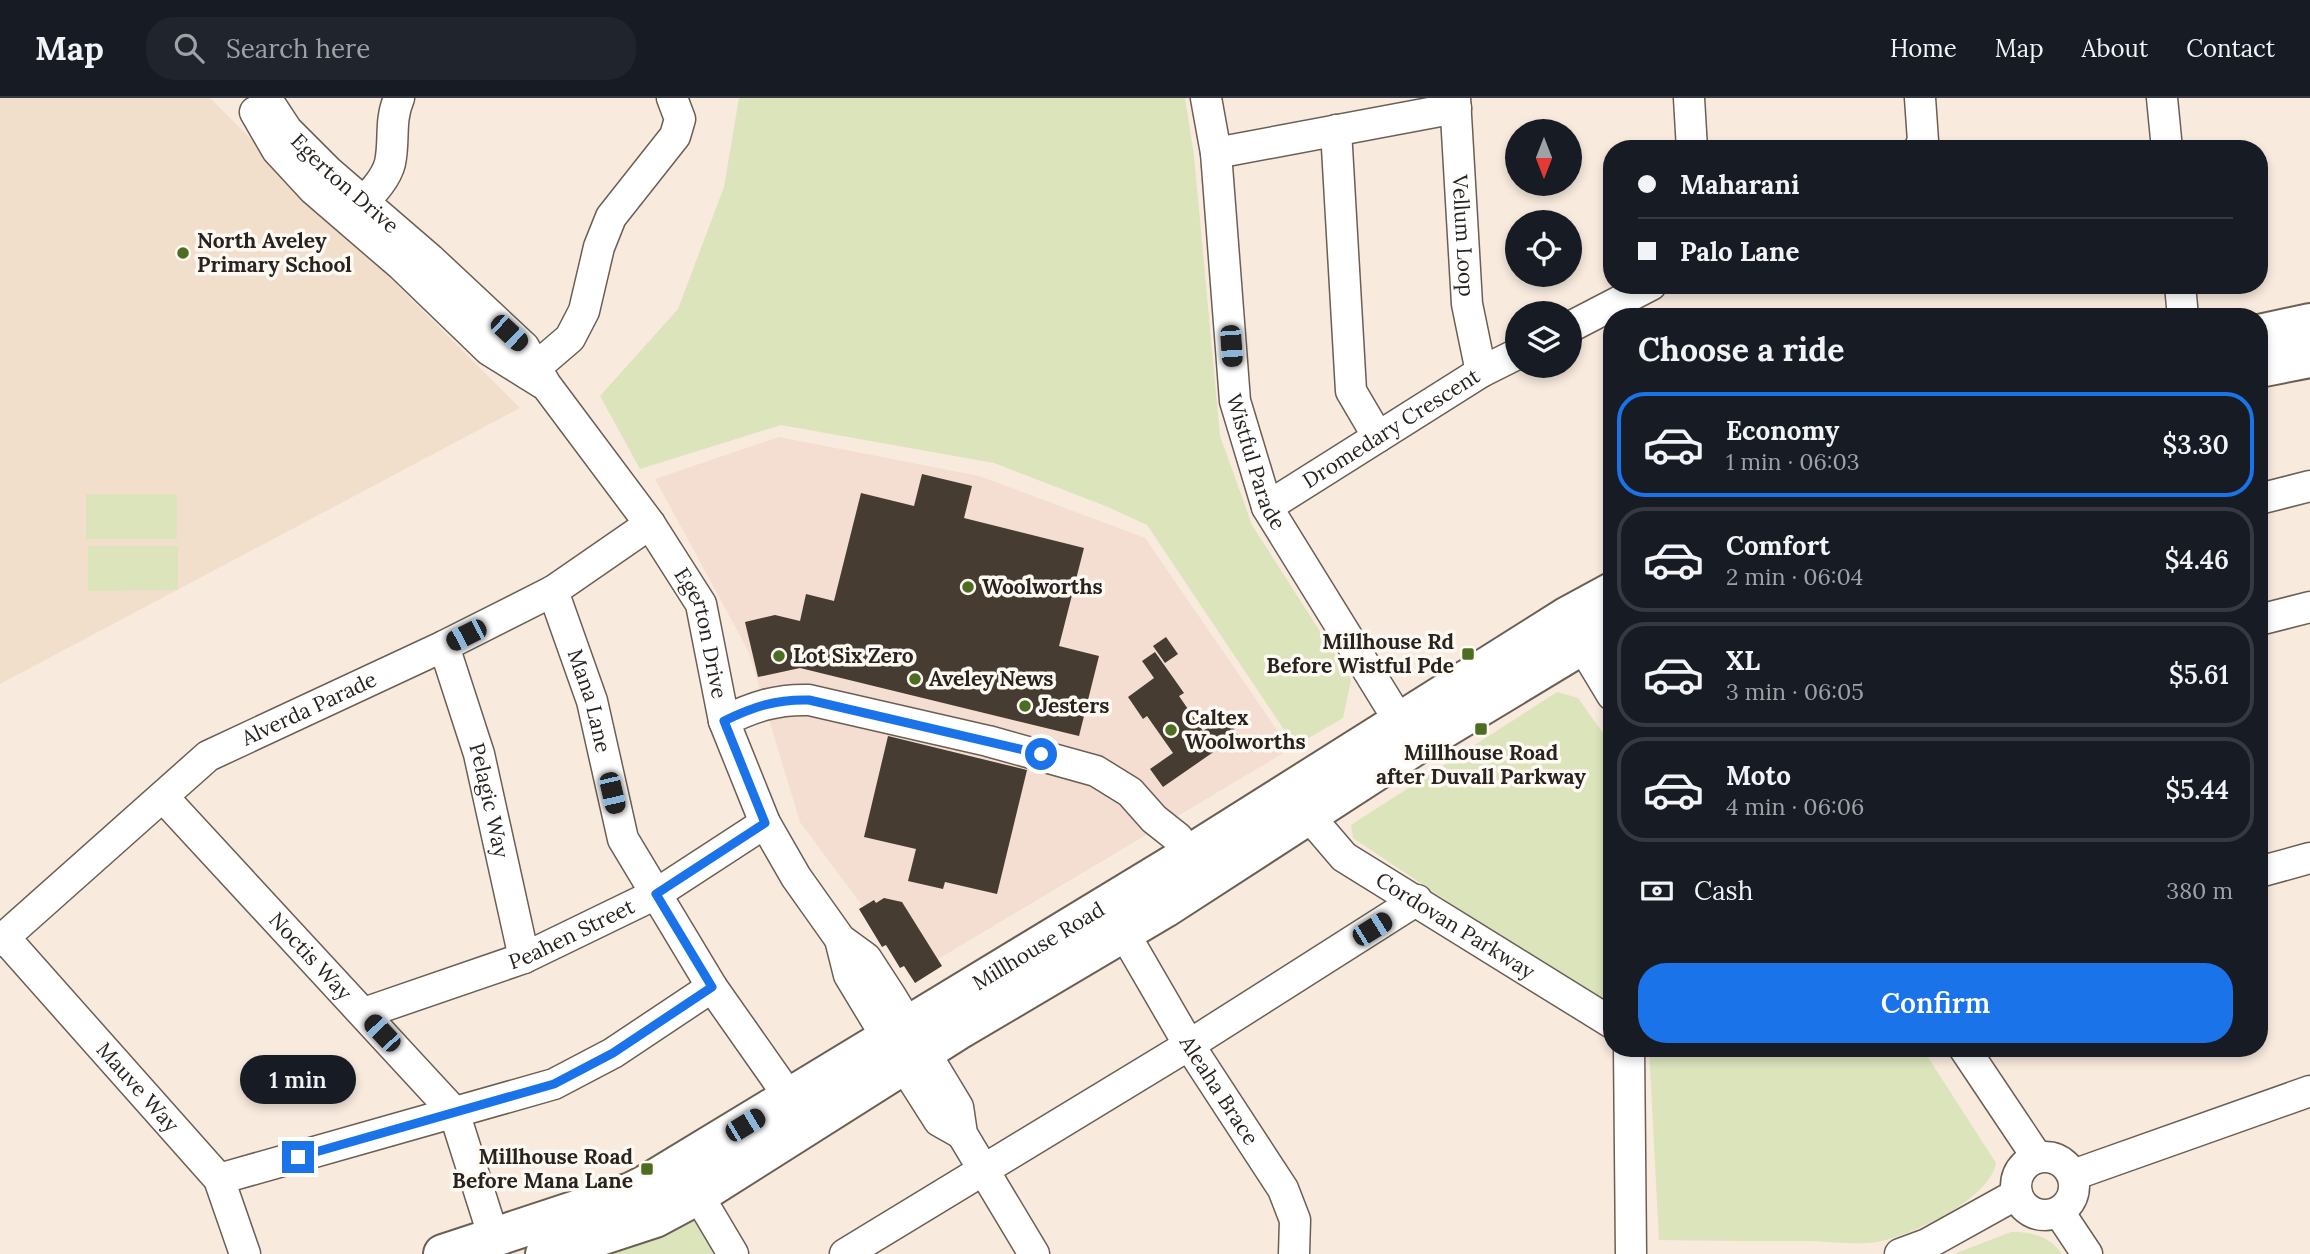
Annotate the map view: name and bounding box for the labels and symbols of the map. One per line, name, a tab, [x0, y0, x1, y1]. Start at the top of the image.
north arrow	[1505, 119, 1582, 196]
street label: Egerton Drive	[285, 128, 404, 239]
street label: Vellum Loop	[1446, 173, 1481, 297]
place label: North Aveley Primary School	[197, 227, 352, 278]
marker: North Aveley Primary School	[175, 245, 191, 261]
car	[487, 311, 532, 355]
car	[1220, 324, 1243, 368]
street label: Dromedary Crescent	[1297, 362, 1485, 494]
street label: Wistful Parade	[1221, 390, 1292, 535]
street label: Egerton Drive	[668, 562, 733, 701]
place label: Woolworths	[982, 573, 1103, 600]
marker: Woolworths	[960, 579, 976, 595]
car	[443, 616, 490, 654]
place label: Millhouse Rd Before Wistful Pde	[1266, 628, 1454, 679]
place label: Lot Six Zero	[793, 642, 914, 669]
street label: Mana Lane	[562, 645, 617, 755]
marker: Millhouse Rd Before Wistful Pde	[1460, 646, 1476, 662]
marker: Lot Six Zero	[771, 648, 787, 664]
street label: Alverda Parade	[236, 665, 381, 752]
place label: Aveley News	[929, 665, 1053, 692]
marker: Aveley News	[907, 671, 923, 687]
place label: Jesters	[1039, 692, 1110, 719]
marker: Jesters	[1017, 698, 1033, 714]
place label: Caltex Woolworths	[1185, 704, 1306, 755]
marker: Millhouse Road after Duvall Parkway	[1473, 721, 1489, 737]
marker: Caltex Woolworths	[1163, 722, 1179, 738]
route start	[1025, 738, 1057, 770]
street label: Pelagic Way	[463, 739, 516, 860]
place label: Millhouse Road after Duvall Parkway	[1376, 739, 1586, 790]
car	[598, 770, 627, 816]
street label: Cordovan Parkway	[1371, 866, 1540, 985]
street label: Peahen Street	[505, 892, 639, 975]
street label: Millhouse Road	[967, 895, 1109, 996]
street label: Noctis Way	[263, 906, 358, 1006]
car	[1349, 909, 1396, 949]
car	[360, 1010, 405, 1056]
street label: Aleaha Brace	[1173, 1030, 1265, 1150]
street label: Mauve Way	[91, 1036, 185, 1138]
callout: 1 min	[240, 1056, 356, 1104]
car	[722, 1105, 769, 1145]
route end	[282, 1141, 314, 1173]
place label: Millhouse Road Before Mana Lane	[452, 1143, 633, 1194]
marker: Millhouse Road Before Mana Lane	[639, 1161, 655, 1177]

